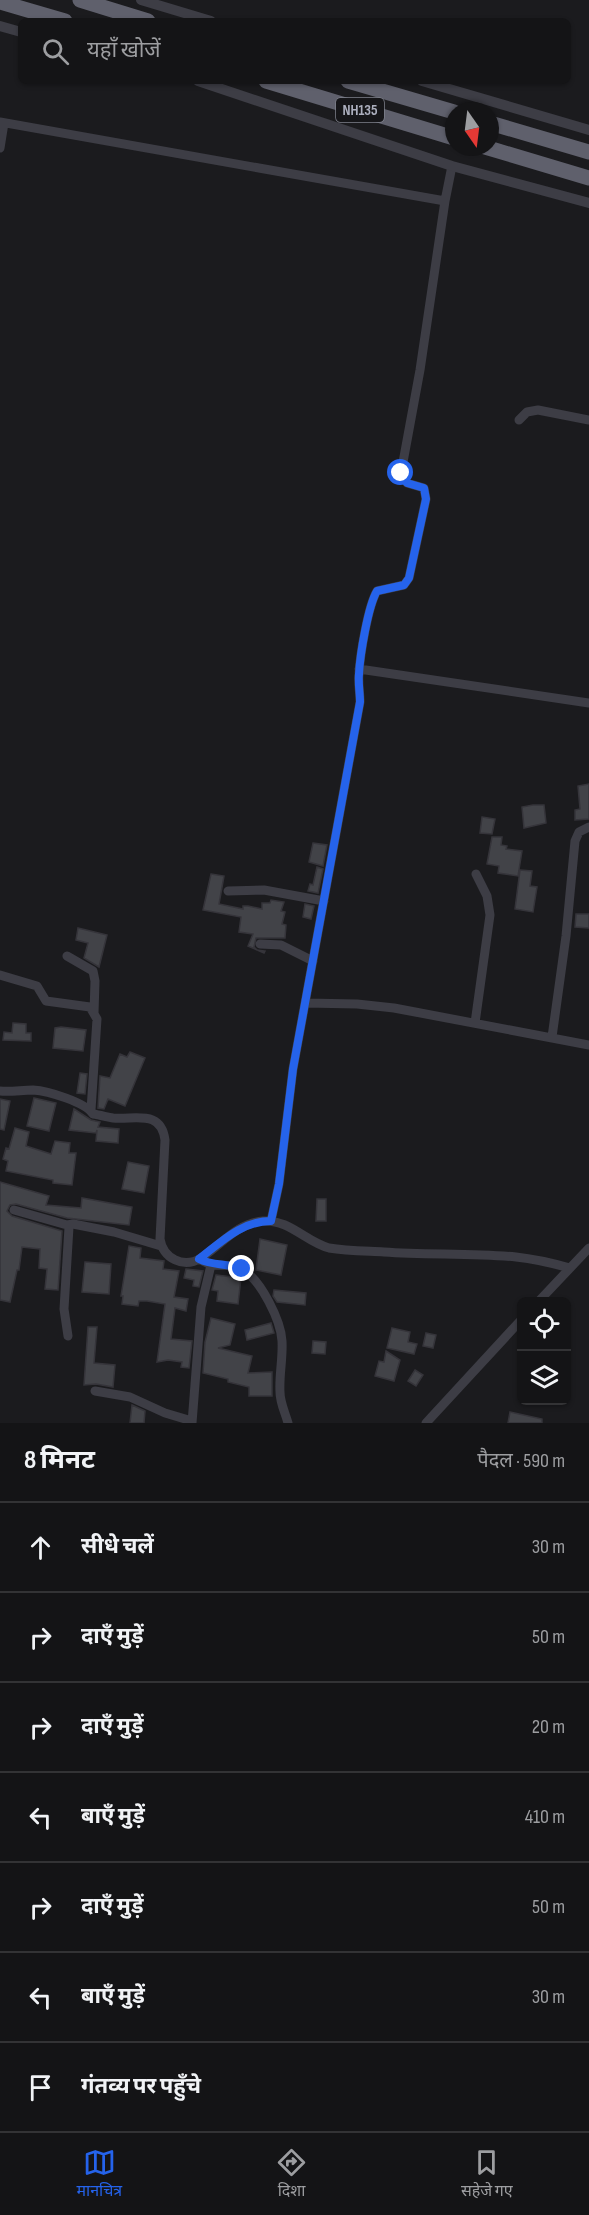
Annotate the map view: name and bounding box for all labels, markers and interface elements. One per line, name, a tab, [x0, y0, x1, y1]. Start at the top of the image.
search box	[18, 18, 571, 84]
icon: search	[39, 35, 72, 68]
text: यहाँ खोजें	[87, 37, 161, 64]
road number: NH135	[336, 98, 384, 122]
north arrow	[445, 102, 499, 156]
route start	[387, 459, 413, 485]
route end	[228, 1255, 254, 1281]
map controls	[517, 1297, 571, 1405]
button: locate	[517, 1297, 571, 1351]
button: layers	[517, 1351, 571, 1405]
text: 8 मिनट	[24, 1445, 95, 1476]
text: पैदल · 590 m	[477, 1449, 565, 1473]
icon: ahead	[24, 1531, 57, 1564]
text: सीधे चलें	[81, 1533, 154, 1560]
text: 30 m	[532, 1535, 565, 1559]
icon: right	[24, 1621, 57, 1654]
text: दाएँ मुड़ें	[81, 1623, 144, 1650]
text: 50 m	[532, 1625, 565, 1649]
icon: right	[24, 1711, 57, 1744]
text: दाएँ मुड़ें	[81, 1713, 144, 1740]
text: 20 m	[532, 1715, 565, 1739]
icon: left	[24, 1801, 57, 1834]
text: बाएँ मुड़ें	[81, 1803, 145, 1830]
text: 410 m	[525, 1805, 565, 1829]
icon: right	[24, 1891, 57, 1924]
text: दाएँ मुड़ें	[81, 1893, 144, 1920]
text: 50 m	[532, 1895, 565, 1919]
icon: left	[24, 1981, 57, 2014]
text: बाएँ मुड़ें	[81, 1983, 145, 2010]
text: 30 m	[532, 1985, 565, 2009]
icon: arrive	[24, 2071, 57, 2104]
text: गंतव्य पर पहुँचे	[81, 2073, 201, 2100]
tab: मानचित्र	[76, 2146, 122, 2203]
tab: दिशा	[275, 2146, 308, 2203]
tab: सहेजे गए	[461, 2146, 513, 2203]

